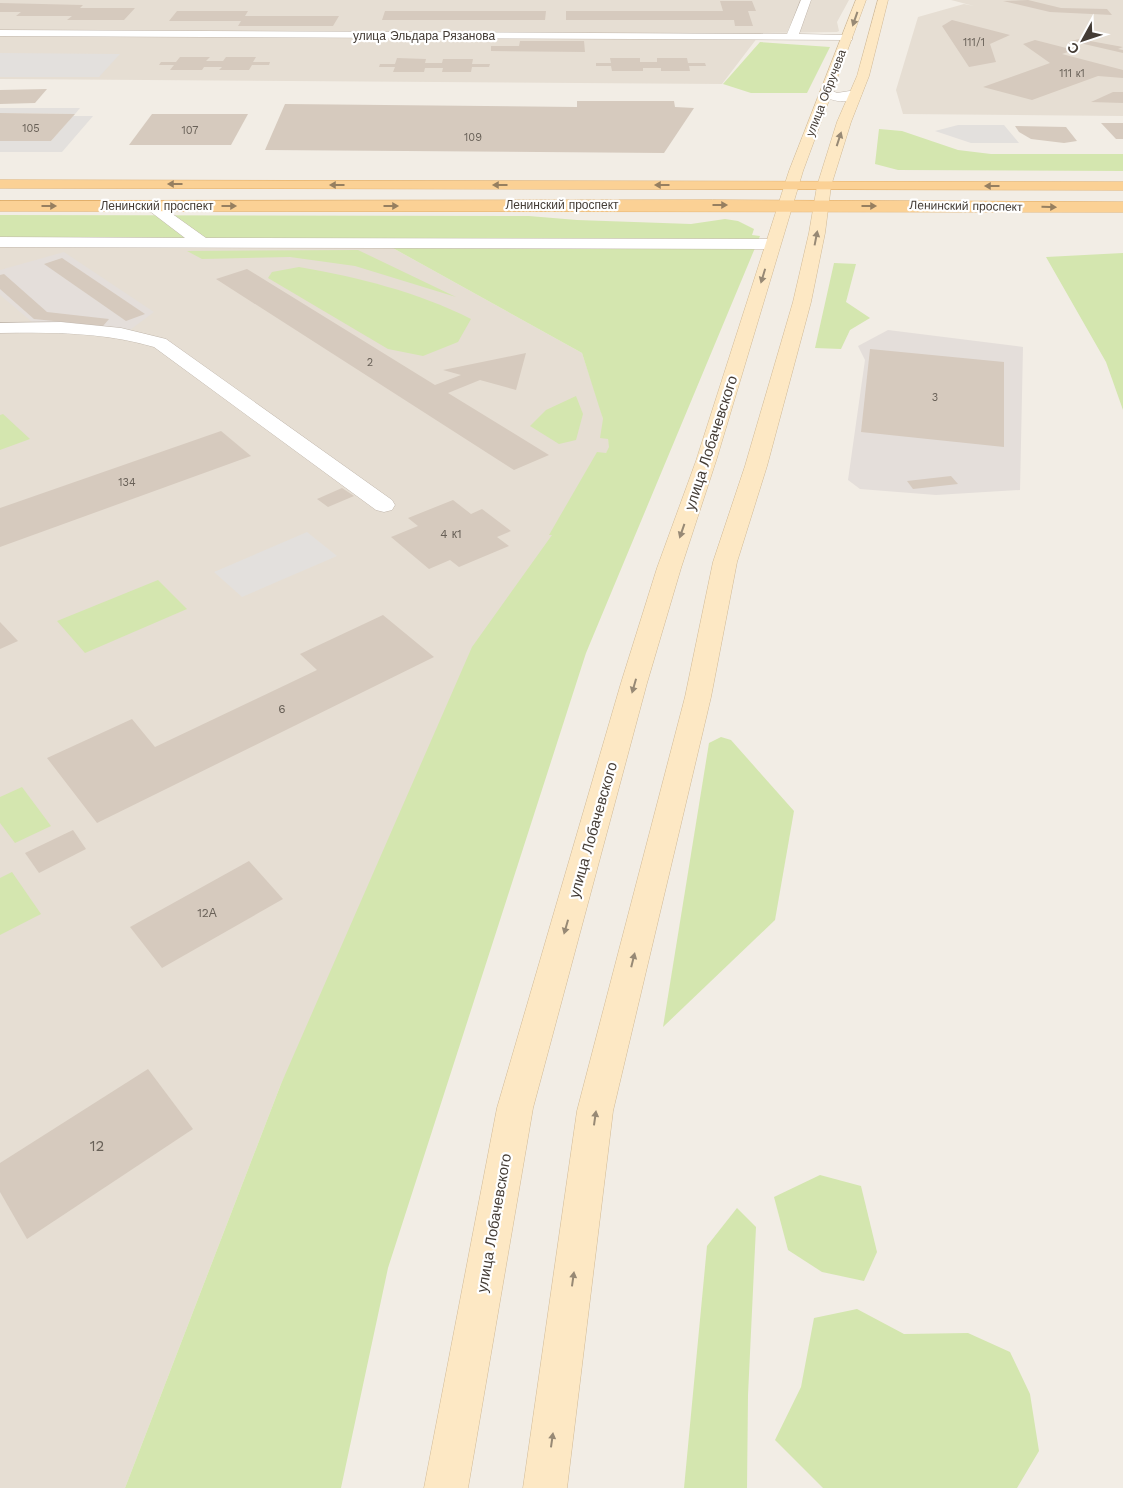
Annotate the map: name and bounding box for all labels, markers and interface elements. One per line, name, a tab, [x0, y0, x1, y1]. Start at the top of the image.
one-way arrow	[851, 12, 859, 27]
north arrow	[1058, 15, 1108, 65]
street label: улица Эльдара Рязанова	[353, 29, 495, 43]
house number: 111/1	[963, 36, 985, 49]
text: С	[1064, 39, 1082, 57]
street label: улица Обручева	[803, 47, 849, 138]
house number: 111 к1	[1059, 67, 1085, 80]
house number: 105	[22, 122, 40, 135]
house number: 107	[181, 124, 199, 137]
house number: 109	[464, 131, 482, 144]
one-way arrow	[835, 131, 843, 146]
one-way arrow	[167, 180, 183, 188]
one-way arrow	[329, 181, 345, 189]
one-way arrow	[492, 181, 508, 189]
one-way arrow	[654, 181, 670, 189]
one-way arrow	[984, 182, 1000, 190]
street label: Ленинский проспект	[505, 198, 619, 212]
street label: Ленинский проспект	[909, 198, 1023, 214]
street label: Ленинский проспект	[100, 199, 214, 213]
one-way arrow	[712, 201, 728, 209]
one-way arrow	[41, 202, 57, 210]
one-way arrow	[221, 202, 237, 210]
one-way arrow	[383, 202, 399, 210]
one-way arrow	[861, 202, 877, 210]
one-way arrow	[1041, 203, 1057, 211]
one-way arrow	[812, 230, 820, 245]
one-way arrow	[759, 269, 767, 284]
house number: 2	[367, 356, 373, 369]
street label: улица Лобачевского	[681, 373, 741, 513]
house number: 3	[932, 391, 938, 404]
house number: 134	[118, 476, 136, 489]
one-way arrow	[678, 524, 686, 539]
house number: 4 к1	[440, 527, 462, 541]
one-way arrow	[629, 679, 637, 694]
house number: 6	[278, 702, 286, 716]
street label: улица Лобачевского	[565, 760, 621, 900]
house number: 12А	[197, 906, 217, 920]
one-way arrow	[562, 919, 570, 934]
one-way arrow	[629, 952, 637, 967]
one-way arrow	[591, 1109, 599, 1125]
house number: 12	[90, 1137, 104, 1155]
street label: улица Лобачевского	[473, 1152, 515, 1294]
one-way arrow	[569, 1270, 577, 1286]
one-way arrow	[548, 1431, 556, 1447]

